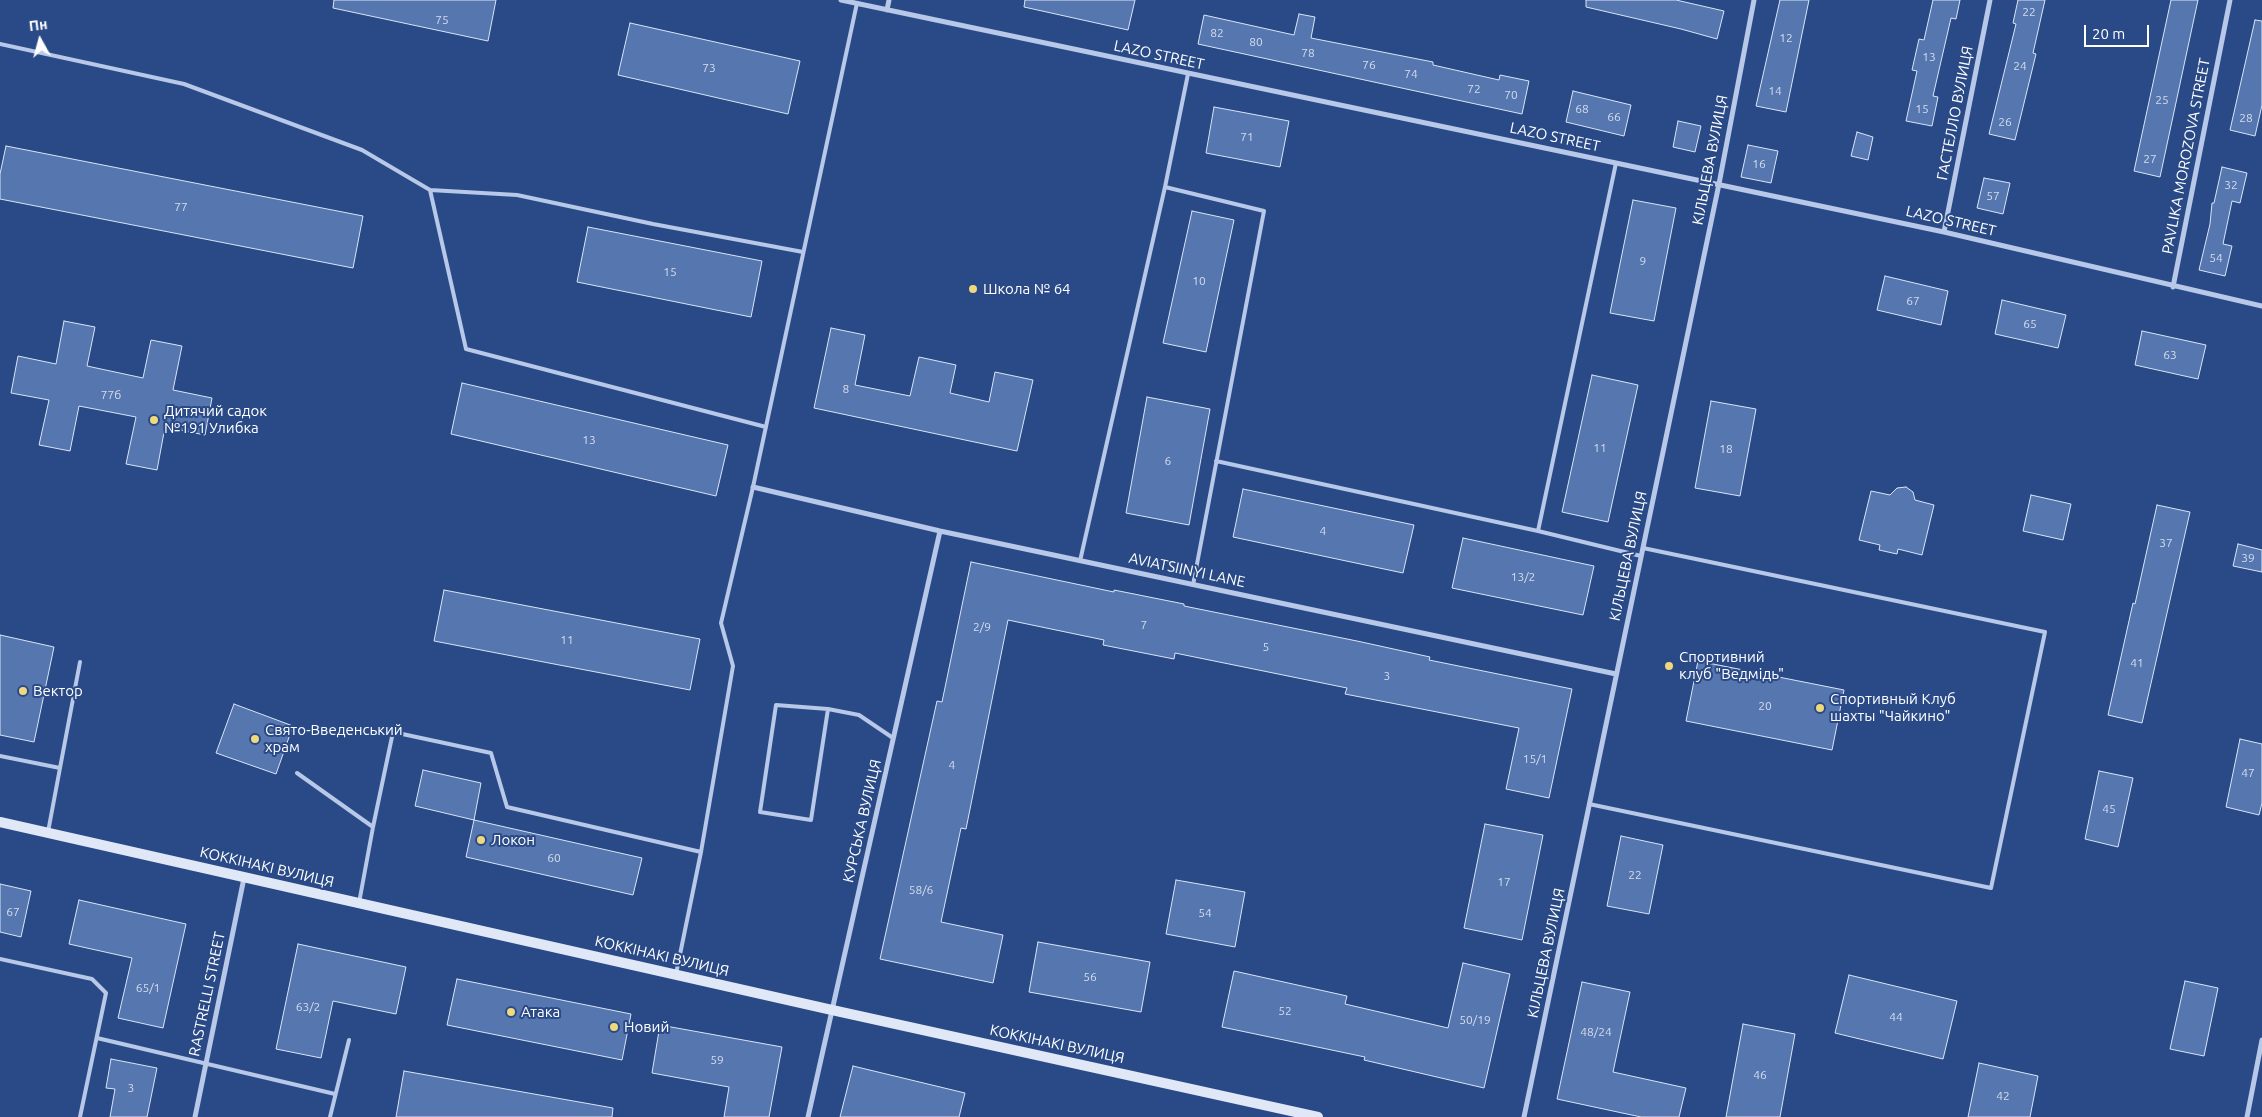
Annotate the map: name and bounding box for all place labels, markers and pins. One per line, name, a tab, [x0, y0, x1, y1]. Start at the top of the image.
place label: Школа № 64	[983, 280, 1071, 298]
marker: Школа № 64	[967, 283, 979, 295]
place label: Дитячий садок №191 Улибка	[164, 402, 267, 437]
marker: Дитячий садок №191 Улибка	[148, 414, 160, 426]
place label: Спортивний клуб "Ведмідь"	[1679, 648, 1784, 683]
marker: Спортивний клуб "Ведмідь"	[1663, 660, 1675, 672]
place label: Вектор	[33, 682, 83, 700]
marker: Вектор	[17, 685, 29, 697]
place label: Спортивный Клуб шахты "Чайкино"	[1830, 690, 1956, 725]
marker: Спортивный Клуб шахты "Чайкино"	[1814, 702, 1826, 714]
place label: Свято-Введенський храм	[265, 721, 403, 756]
marker: Свято-Введенський храм	[249, 733, 261, 745]
place label: Локон	[491, 831, 535, 849]
marker: Локон	[475, 834, 487, 846]
place label: Атака	[521, 1003, 560, 1021]
marker: Атака	[505, 1006, 517, 1018]
place label: Новий	[624, 1018, 669, 1036]
marker: Новий	[608, 1021, 620, 1033]

